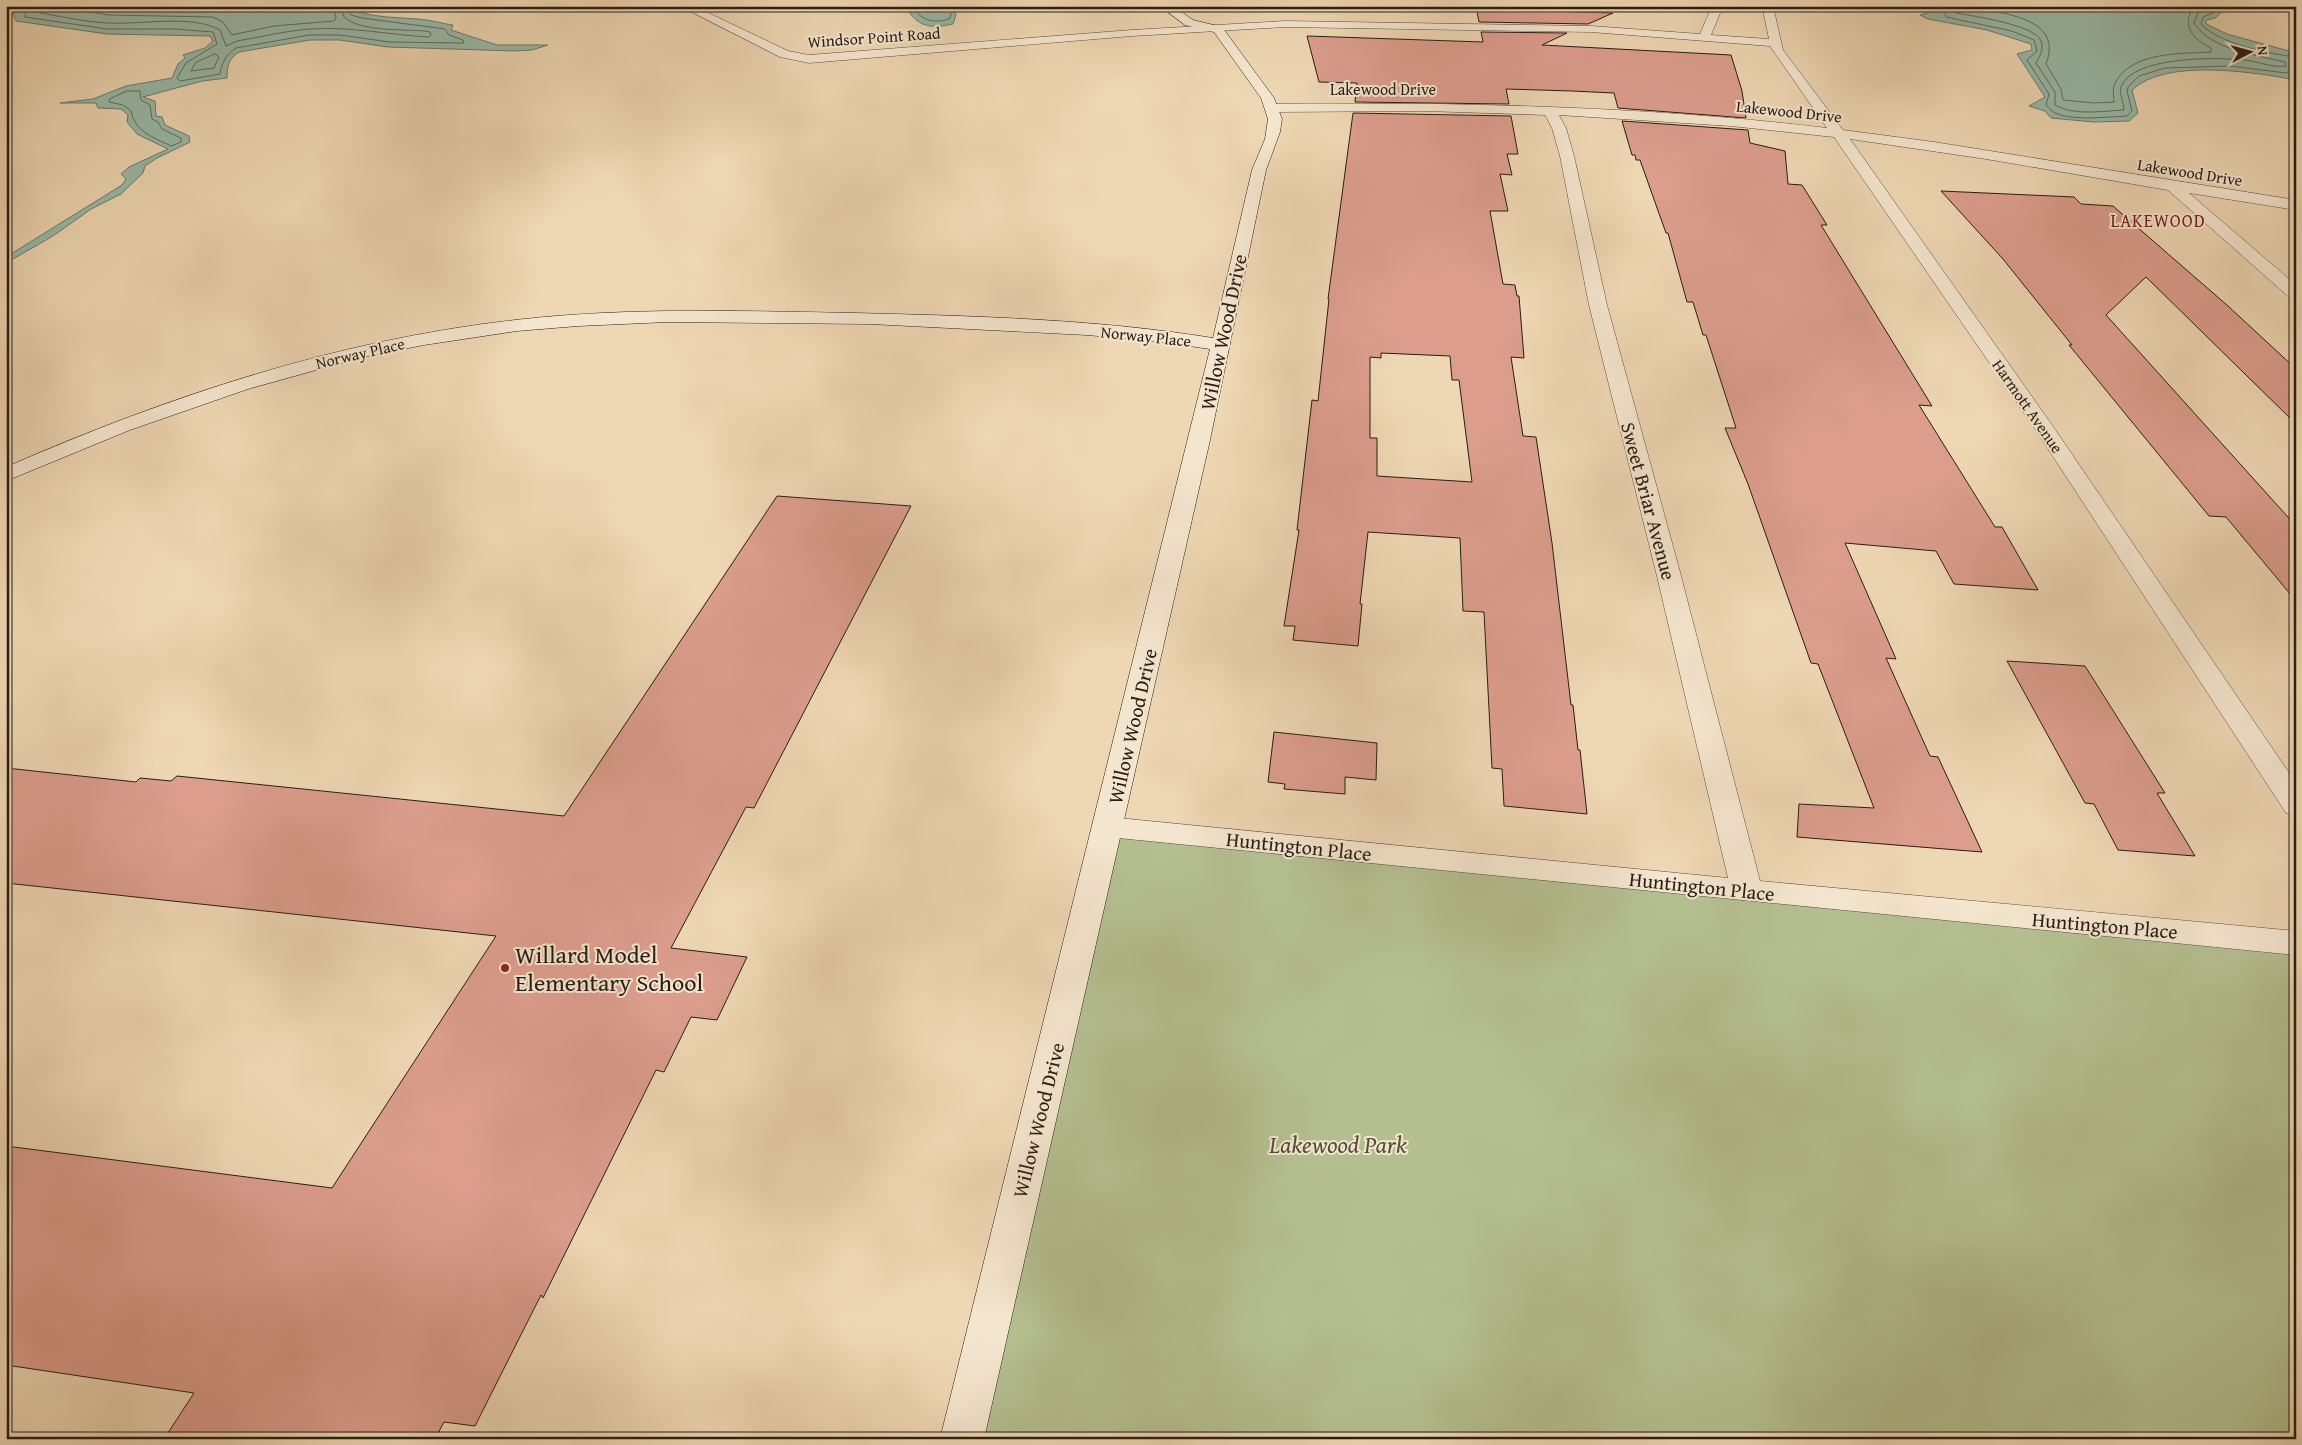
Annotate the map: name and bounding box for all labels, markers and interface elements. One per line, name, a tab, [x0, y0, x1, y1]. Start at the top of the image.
street label: Windsor Point Road	[807, 20, 942, 54]
north arrow	[2224, 28, 2274, 78]
text: N	[2252, 45, 2273, 57]
street label: Lakewood Drive	[1330, 77, 1436, 101]
street label: Lakewood Drive	[1735, 94, 1843, 128]
street label: Lakewood Drive	[2136, 152, 2244, 192]
district label: LAKEWOOD	[2110, 207, 2206, 234]
street label: Willow Wood Drive	[1192, 251, 1254, 413]
street label: Norway Place	[1100, 319, 1192, 353]
street label: Norway Place	[313, 331, 407, 375]
street label: Harmott Avenue	[1987, 354, 2069, 458]
street label: Sweet Briar Avenue	[1614, 419, 1684, 583]
street label: Willow Wood Drive	[1100, 645, 1164, 807]
street label: Huntington Place	[1225, 824, 1373, 868]
street label: Huntington Place	[1628, 864, 1776, 908]
street label: Huntington Place	[2031, 904, 2179, 946]
place label: Willard Model Elementary School	[515, 937, 703, 1000]
marker: Willard Model Elementary School	[499, 962, 511, 974]
street label: Willow Wood Drive	[1005, 1039, 1071, 1201]
park label: Lakewood Park	[1268, 1127, 1407, 1162]

